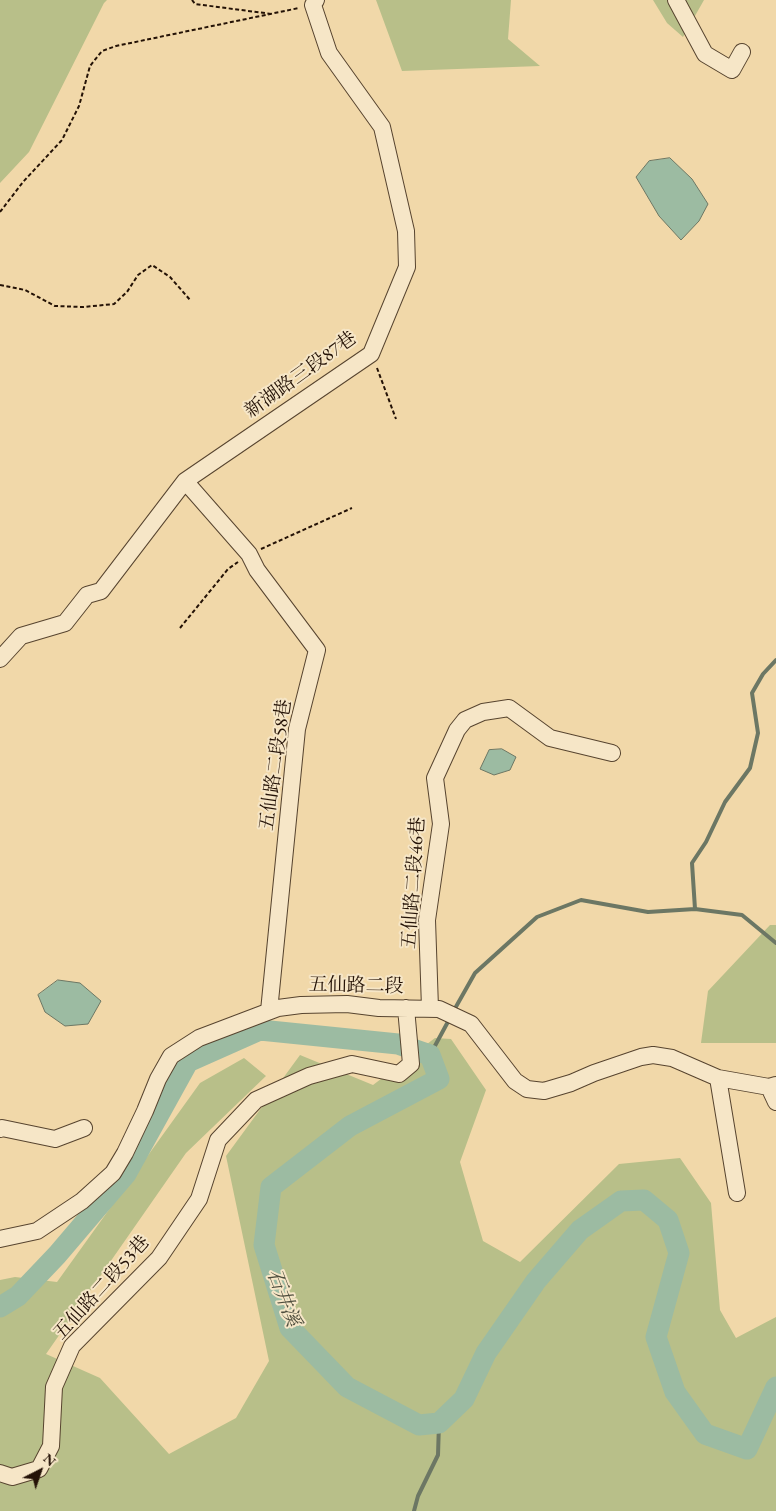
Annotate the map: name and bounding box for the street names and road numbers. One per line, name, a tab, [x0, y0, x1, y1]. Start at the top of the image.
street label: 新湖路三段87巷	[241, 327, 361, 423]
street label: 五仙路二段58巷	[256, 698, 296, 832]
street label: 五仙路二段46巷	[398, 816, 430, 950]
street label: 五仙路二段	[308, 974, 404, 998]
street label: 五仙路二段53巷	[49, 1231, 155, 1345]

